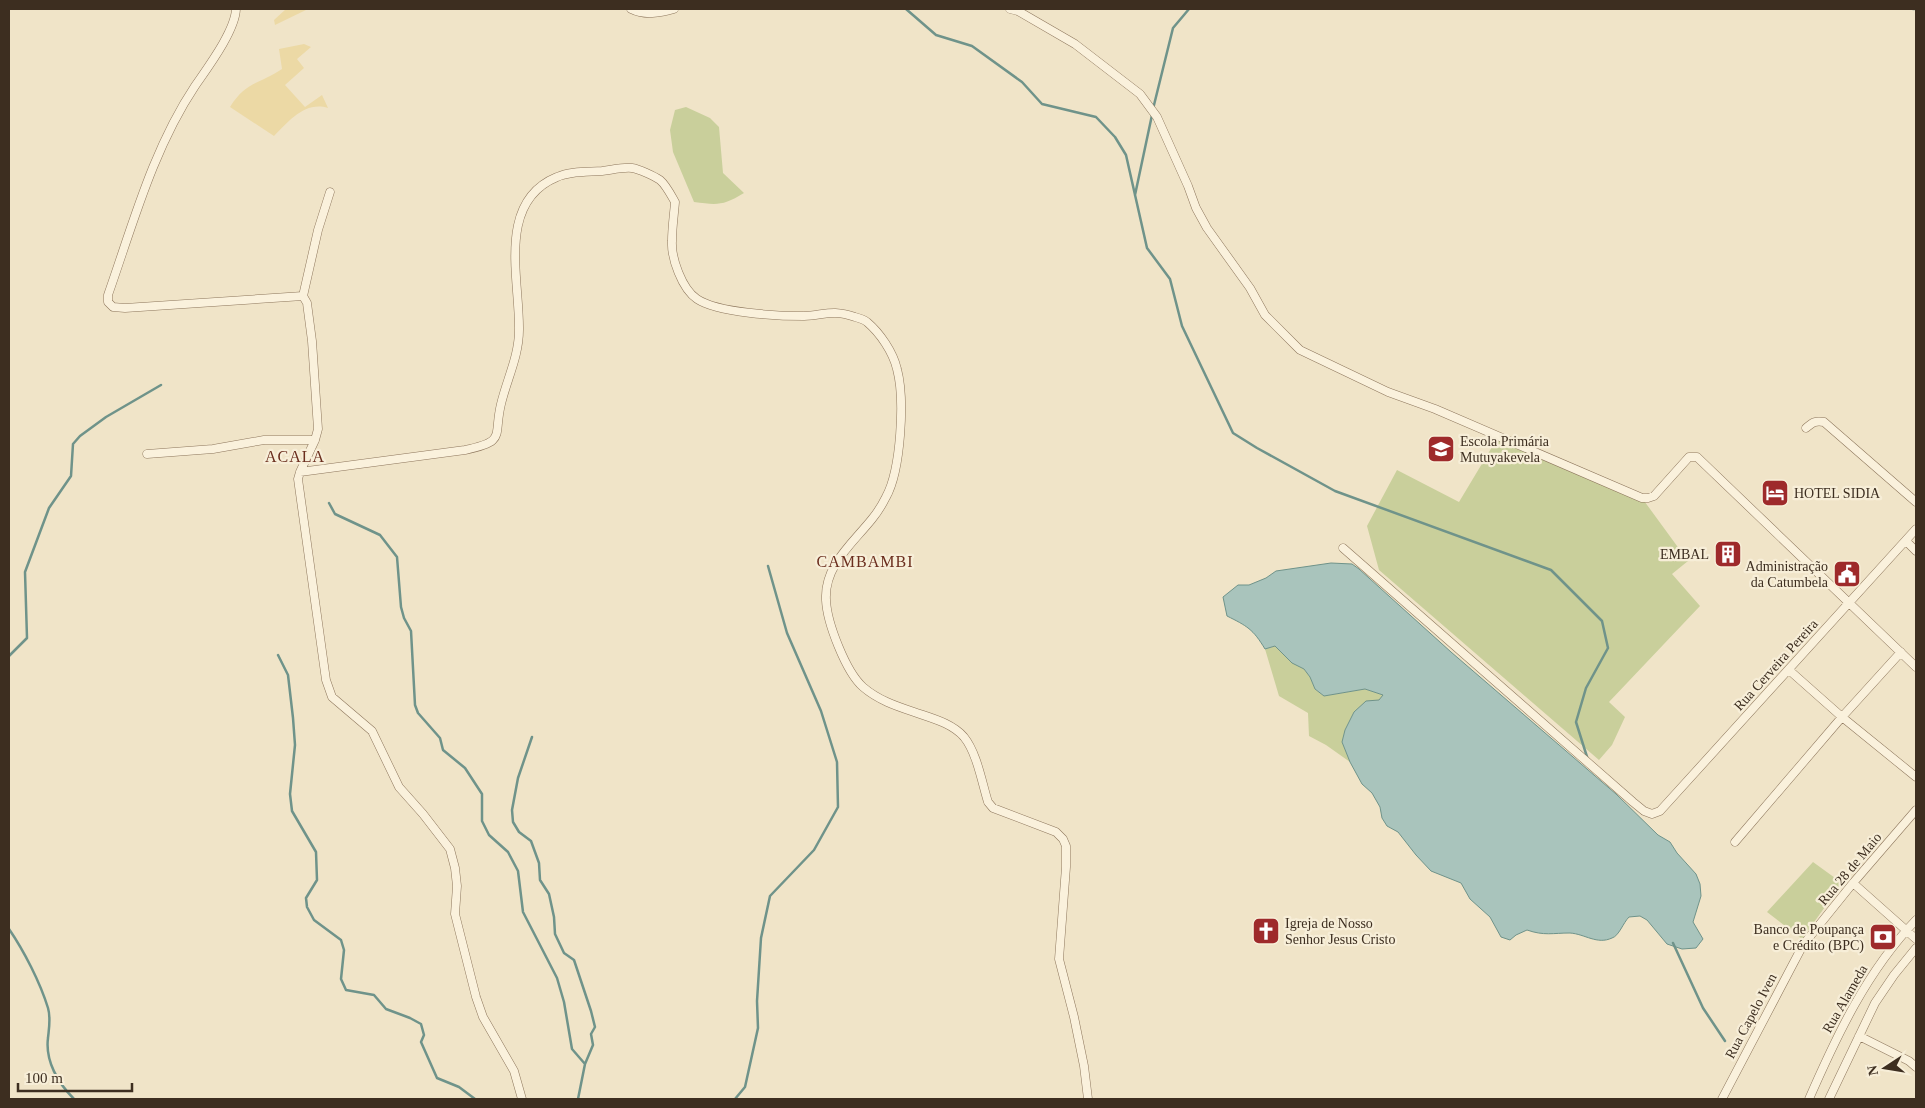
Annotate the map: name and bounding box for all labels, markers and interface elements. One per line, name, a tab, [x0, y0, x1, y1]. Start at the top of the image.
school or university icon: Escola Primária Mutuyakevela	[1426, 434, 1456, 464]
place label: Escola Primária Mutuyakevela	[1460, 434, 1550, 465]
district label: ACALA	[265, 448, 325, 465]
hotel icon: HOTEL SIDIA	[1760, 478, 1790, 508]
place label: HOTEL SIDIA	[1794, 486, 1881, 501]
building icon: EMBAL	[1713, 539, 1743, 569]
place label: EMBAL	[1660, 547, 1709, 562]
district label: CAMBAMBI	[817, 553, 913, 570]
place label: Administração da Catumbela	[1746, 559, 1829, 590]
public building icon: Administração da Catumbela	[1832, 559, 1862, 589]
street label: Rua Cerveira Pereira	[1731, 616, 1821, 714]
street label: Rua 28 de Maio	[1815, 830, 1885, 908]
church icon: Igreja de Nosso Senhor Jesus Cristo	[1251, 916, 1281, 946]
place label: Igreja de Nosso Senhor Jesus Cristo	[1285, 916, 1395, 947]
place label: Banco de Poupança e Crédito (BPC)	[1754, 922, 1865, 954]
bank icon: Banco de Poupança e Crédito (BPC)	[1868, 922, 1898, 952]
street label: Rua Alameda	[1820, 962, 1871, 1036]
street label: Rua Capelo Iven	[1722, 971, 1780, 1061]
north arrow	[1860, 1043, 1910, 1093]
scale bar	[18, 1060, 131, 1092]
text: N	[1864, 1064, 1881, 1077]
text: 100 m	[25, 1070, 63, 1086]

